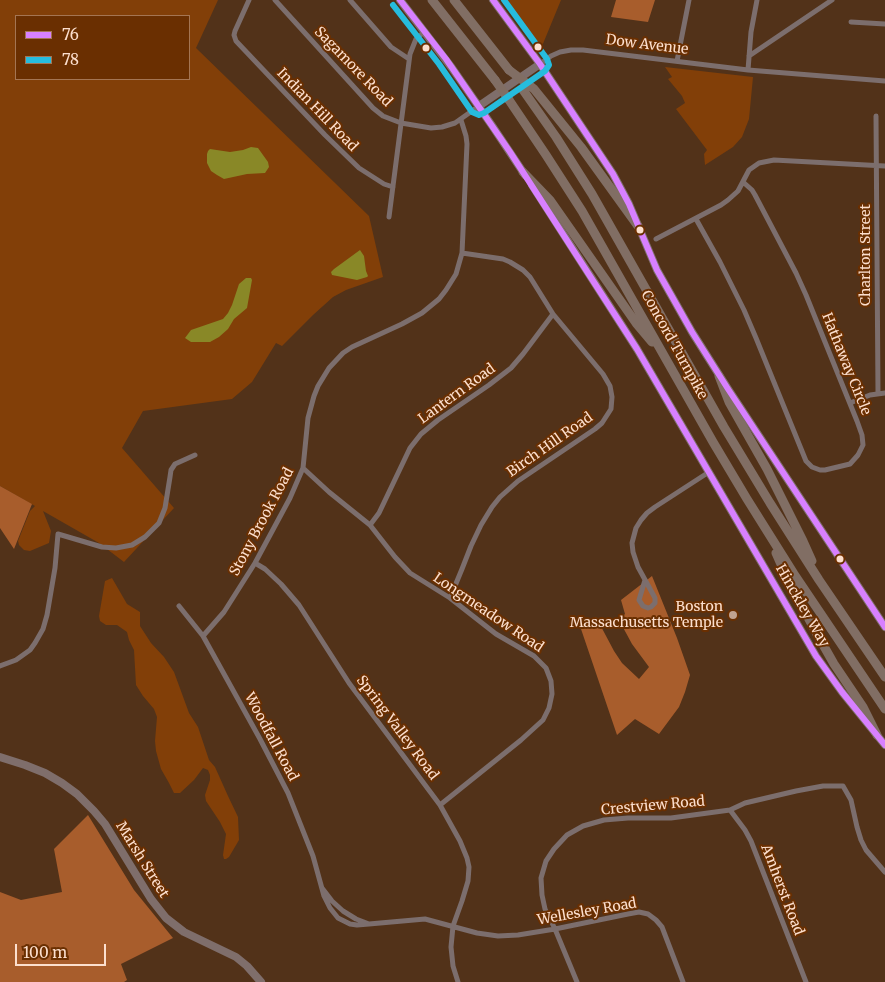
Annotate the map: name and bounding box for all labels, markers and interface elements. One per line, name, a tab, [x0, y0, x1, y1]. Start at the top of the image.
legend	[15, 15, 190, 80]
street label: Sagamore Road	[311, 24, 395, 110]
text: 76	[62, 25, 79, 44]
street label: Dow Avenue	[605, 32, 689, 58]
unlabelled marker	[533, 42, 543, 52]
unlabelled marker	[421, 43, 431, 53]
text: 78	[62, 50, 79, 69]
street label: Indian Hill Road	[273, 65, 361, 155]
street label: Charlton Street	[858, 204, 874, 306]
unlabelled marker	[635, 225, 645, 235]
street label: Concord Turnpike	[637, 288, 711, 402]
street label: Hathaway Circle	[818, 310, 874, 418]
street label: Lantern Road	[415, 360, 499, 428]
street label: Birch Hill Road	[504, 409, 596, 481]
street label: Stony Brook Road	[226, 465, 298, 579]
unlabelled marker	[835, 554, 845, 564]
street label: Hinckley Way	[772, 562, 832, 650]
street label: Longmeadow Road	[430, 570, 546, 656]
place label: Boston Massachusetts Temple	[570, 599, 723, 632]
marker: Boston Massachusetts Temple	[727, 609, 739, 621]
street label: Spring Valley Road	[352, 673, 442, 783]
street label: Woodfall Road	[241, 690, 301, 784]
street label: Crestview Road	[601, 793, 705, 819]
street label: Marsh Street	[112, 819, 172, 901]
street label: Amherst Road	[757, 842, 807, 938]
street label: Wellesley Road	[536, 895, 638, 929]
scale bar	[18, 934, 109, 966]
text: 100 m	[23, 943, 67, 962]

